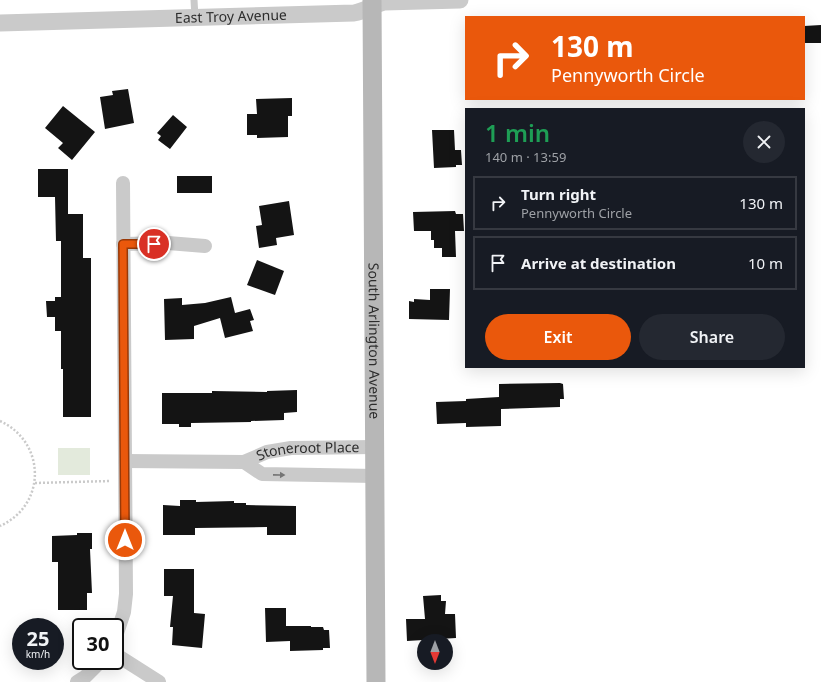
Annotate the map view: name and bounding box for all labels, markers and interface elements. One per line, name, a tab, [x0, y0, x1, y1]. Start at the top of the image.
street label: East Troy Avenue	[175, 5, 287, 27]
text: 130 m	[551, 27, 634, 65]
icon: right	[485, 32, 537, 84]
text: Pennyworth Circle	[551, 63, 705, 87]
text: 1 min	[485, 116, 550, 149]
button: close	[743, 121, 785, 163]
text: 140 m · 13:59	[485, 148, 566, 166]
text: Turn right	[521, 184, 596, 204]
icon: right	[487, 192, 509, 214]
text: 130 m	[739, 193, 783, 213]
text: Pennyworth Circle	[521, 204, 632, 222]
pin	[137, 227, 171, 261]
icon: arrive	[143, 233, 165, 255]
icon: arrive	[487, 252, 509, 274]
text: Arrive at destination	[521, 253, 676, 273]
text: 10 m	[748, 253, 783, 273]
street label: South Arlington Avenue	[365, 263, 384, 419]
button: Exit	[485, 314, 631, 360]
button: Share	[639, 314, 785, 360]
street label: Stoneroot Place	[253, 437, 360, 465]
one-way arrow	[273, 471, 285, 478]
position arrow	[104, 519, 146, 561]
speed limit sign: 30	[72, 618, 124, 670]
text: 25	[27, 625, 49, 652]
north arrow	[417, 634, 453, 670]
map controls	[417, 634, 453, 670]
text: km/h	[26, 647, 50, 661]

